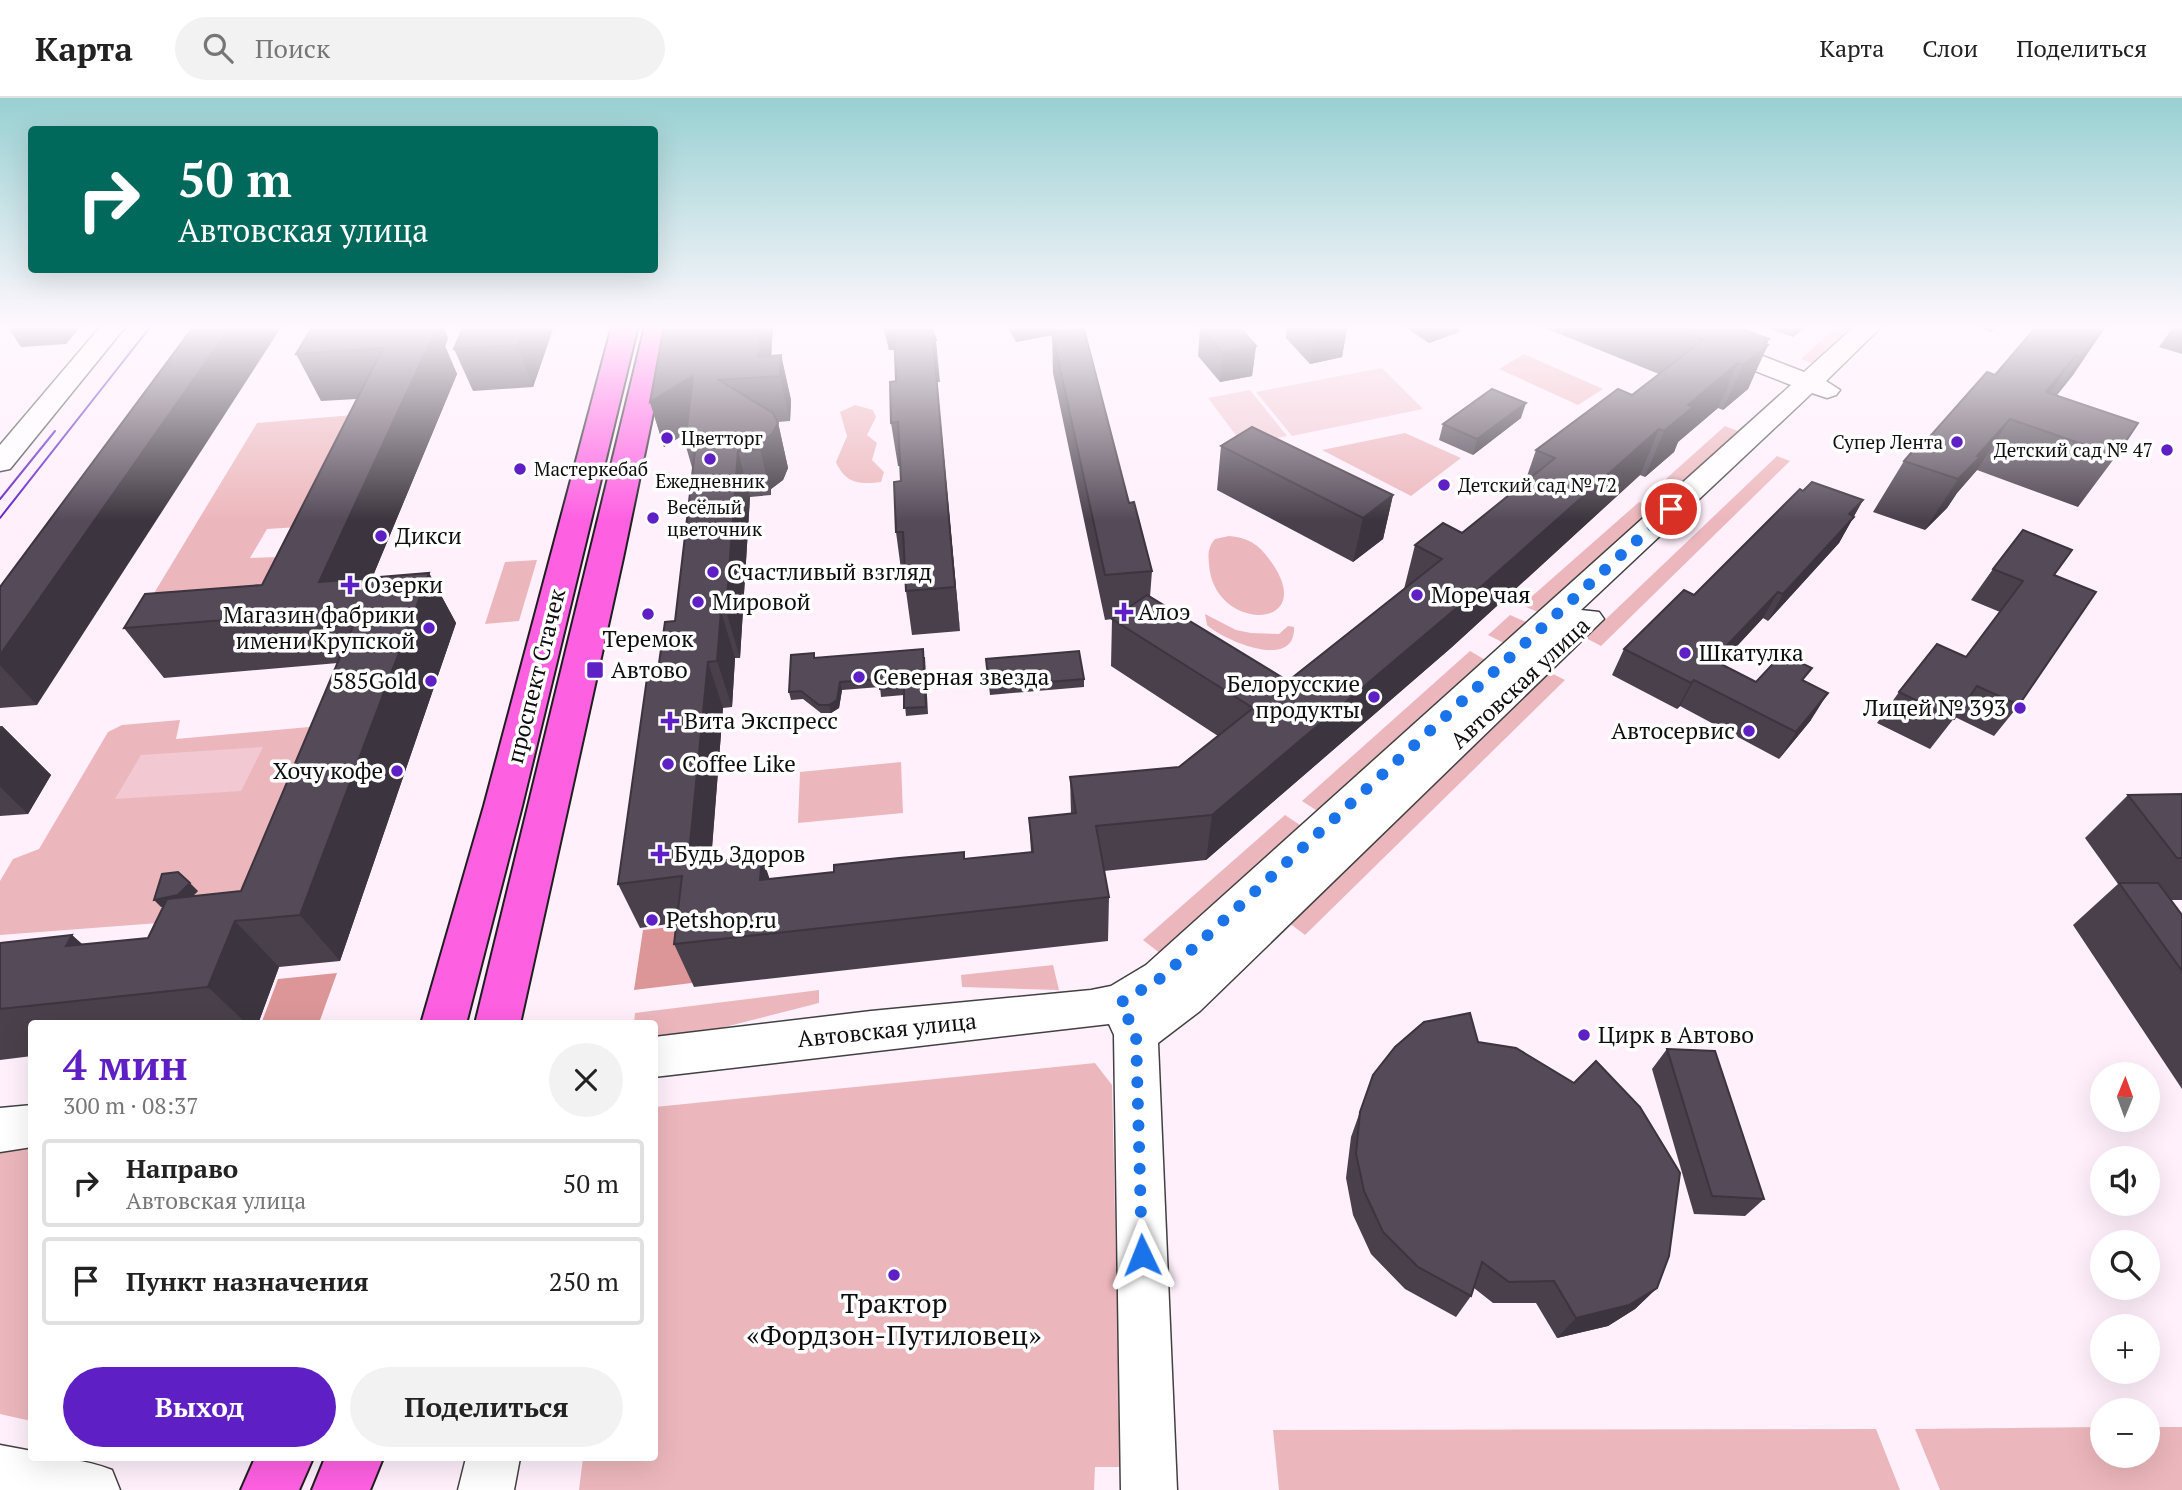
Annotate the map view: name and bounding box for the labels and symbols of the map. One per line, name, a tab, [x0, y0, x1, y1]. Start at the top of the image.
place label: Цветторг	[681, 425, 763, 450]
place label: Супер Лента	[1833, 429, 1943, 454]
marker: Цветторг	[659, 430, 675, 446]
marker: Супер Лента	[1949, 434, 1965, 450]
place label: Детский сад № 47	[1994, 437, 2153, 462]
marker: Детский сад № 47	[2159, 442, 2175, 458]
marker: Ежедневник	[702, 451, 718, 467]
place label: Мастеркебаб	[534, 456, 648, 481]
marker: Мастеркебаб	[512, 461, 528, 477]
place label: Ежедневник	[655, 468, 765, 493]
place label: Детский сад № 72	[1458, 472, 1617, 497]
marker: Детский сад № 72	[1436, 477, 1452, 493]
pin	[1641, 479, 1701, 539]
place label: Весёлый цветочник	[667, 494, 763, 541]
marker: Весёлый цветочник	[645, 510, 661, 526]
place label: Дикси	[395, 520, 462, 551]
marker: Дикси	[373, 528, 389, 544]
place label: Счастливый взгляд	[727, 556, 932, 587]
marker: Счастливый взгляд	[705, 564, 721, 580]
place label: Озерки	[364, 569, 443, 600]
marker: Озерки	[342, 577, 358, 593]
place label: Море чая	[1431, 579, 1530, 610]
street label: проспект Стачек	[499, 585, 572, 766]
place label: Мировой	[712, 586, 811, 617]
marker: Море чая	[1409, 587, 1425, 603]
marker: Мировой	[690, 594, 706, 610]
place label: Алоэ	[1138, 596, 1190, 627]
place label: Магазин фабрики имени Крупской	[223, 599, 415, 656]
marker: Алоэ	[1116, 604, 1132, 620]
marker: Теремок	[640, 606, 656, 622]
street label: Автовская улица	[1443, 610, 1596, 755]
marker: Магазин фабрики имени Крупской	[421, 620, 437, 636]
place label: Теремок	[603, 623, 694, 654]
place label: Шкатулка	[1699, 637, 1804, 668]
marker: Шкатулка	[1677, 645, 1693, 661]
place label: Автово	[611, 654, 688, 685]
marker: Автово	[585, 660, 605, 680]
place label: Северная звезда	[873, 661, 1050, 692]
place label: 585Gold	[332, 665, 417, 696]
place label: Белорусские продукты	[1227, 668, 1360, 725]
marker: Северная звезда	[851, 669, 867, 685]
marker: 585Gold	[423, 673, 439, 689]
marker: Белорусские продукты	[1366, 689, 1382, 705]
place label: Лицей № 393	[1862, 692, 2006, 723]
marker: Лицей № 393	[2012, 700, 2028, 716]
place label: Вита Экспресс	[684, 705, 838, 736]
marker: Вита Экспресс	[662, 713, 678, 729]
place label: Автосервис	[1611, 715, 1735, 746]
marker: Автосервис	[1741, 723, 1757, 739]
place label: Coffee Like	[682, 748, 796, 779]
place label: Хочу кофе	[273, 755, 383, 786]
marker: Coffee Like	[660, 756, 676, 772]
marker: Хочу кофе	[389, 763, 405, 779]
place label: Будь Здоров	[674, 838, 805, 869]
marker: Будь Здоров	[652, 846, 668, 862]
place label: Petshop.ru	[666, 904, 777, 935]
marker: Petshop.ru	[644, 912, 660, 928]
street label: Автовская улица	[796, 1005, 978, 1054]
place label: Цирк в Автово	[1598, 1019, 1754, 1050]
marker: Цирк в Автово	[1576, 1027, 1592, 1043]
north arrow	[2090, 1062, 2160, 1132]
position arrow	[1105, 1218, 1179, 1292]
marker: Трактор «Фордзон-Путиловец»	[886, 1267, 902, 1283]
place label: Трактор «Фордзон-Путиловец»	[747, 1284, 1041, 1353]

